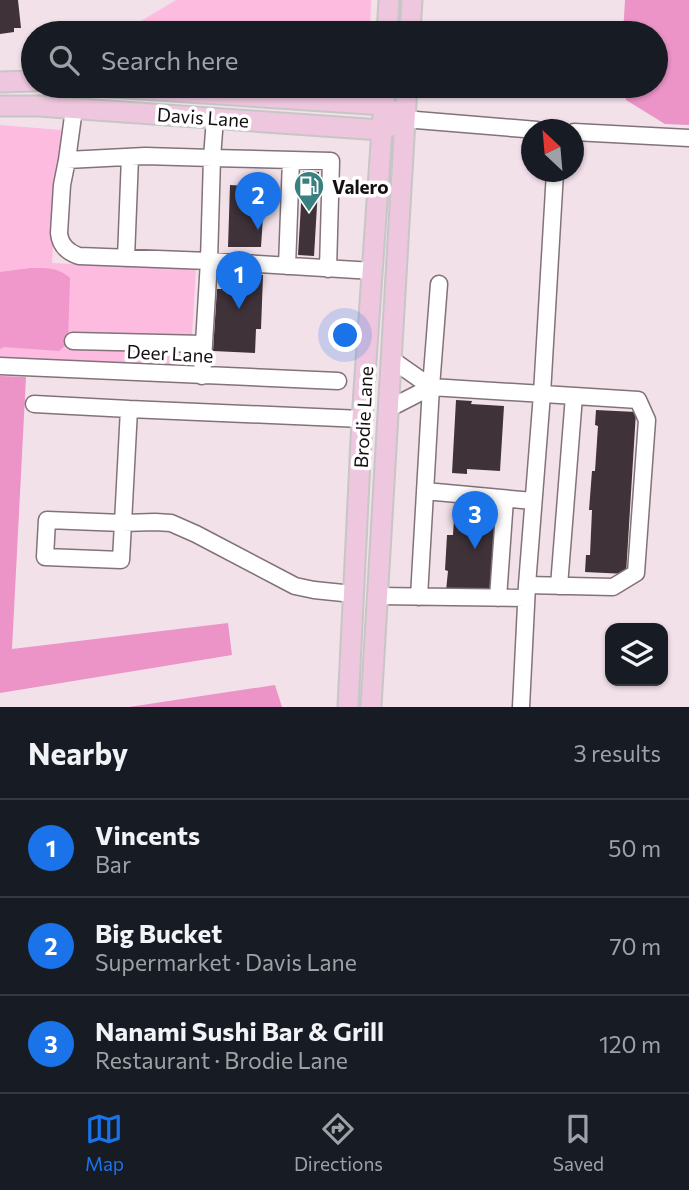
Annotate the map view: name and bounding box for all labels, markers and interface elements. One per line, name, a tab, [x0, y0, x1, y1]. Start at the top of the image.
search box	[21, 21, 668, 98]
icon: search	[45, 41, 83, 79]
text: Search here	[101, 44, 239, 75]
street label: Davis Lane	[156, 102, 250, 132]
north arrow	[521, 119, 584, 182]
fuel station icon: Valero	[292, 169, 326, 213]
pin: 2	[235, 172, 281, 230]
place label: Valero	[332, 175, 389, 198]
pin: 1	[216, 251, 262, 309]
your location	[328, 318, 362, 352]
street label: Deer Lane	[126, 339, 214, 367]
street label: Brodie Lane	[349, 365, 377, 469]
pin: 3	[452, 491, 498, 549]
map controls	[605, 623, 668, 686]
button: layers	[605, 623, 668, 686]
text: Nearby	[28, 734, 128, 771]
text: 3 results	[574, 739, 661, 767]
text: Vincents	[95, 819, 200, 850]
text: 1	[46, 834, 56, 862]
text: 50 m	[608, 834, 661, 862]
text: Bar	[95, 850, 131, 878]
text: Big Bucket	[95, 917, 222, 948]
text: 2	[44, 932, 58, 960]
text: 70 m	[609, 932, 661, 960]
text: Supermarket · Davis Lane	[95, 948, 357, 976]
text: Nanami Sushi Bar & Grill	[95, 1015, 384, 1046]
text: 3	[44, 1030, 58, 1058]
text: 120 m	[599, 1030, 661, 1058]
text: Restaurant · Brodie Lane	[95, 1046, 348, 1074]
tab: Map	[85, 1110, 124, 1175]
tab: Directions	[294, 1110, 383, 1175]
tab: Saved	[553, 1110, 604, 1175]

